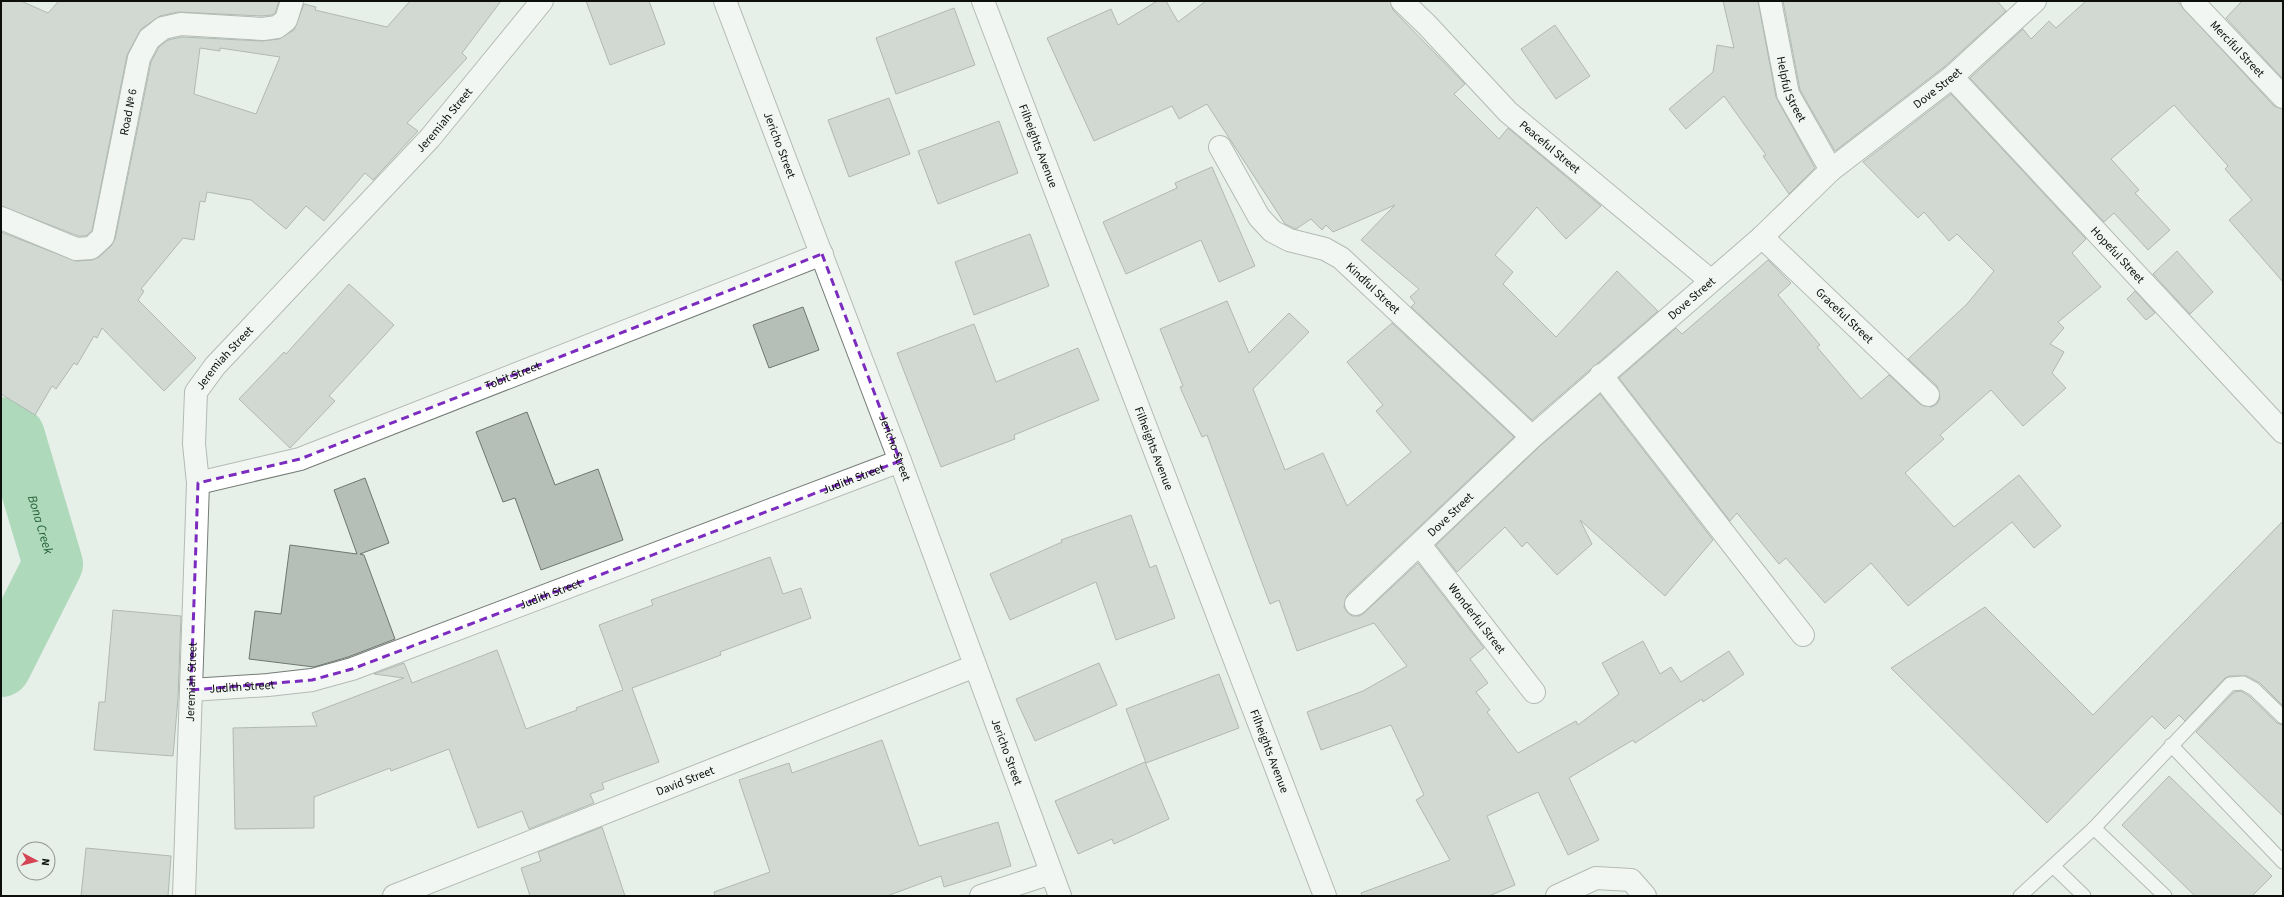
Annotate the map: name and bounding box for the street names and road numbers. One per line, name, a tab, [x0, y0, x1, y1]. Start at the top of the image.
street label: Merciful Street	[2206, 17, 2268, 82]
street label: Helpful Street	[1772, 55, 1810, 125]
street label: Dove Street	[1910, 64, 1966, 113]
street label: Jeremiah Street	[413, 84, 477, 156]
street label: Road № 6	[116, 87, 142, 137]
street label: Filheights Avenue	[1014, 102, 1062, 190]
street label: Jericho Street	[759, 109, 800, 181]
street label: Peaceful Street	[1515, 117, 1584, 178]
street label: Hopeful Street	[2086, 223, 2148, 287]
street label: Kindful Street	[1342, 259, 1404, 318]
street label: Dove Street	[1664, 273, 1719, 324]
street label: Graceful Street	[1812, 284, 1877, 348]
street label: Jeremiah Street	[192, 323, 257, 394]
street label: Tobit Street	[482, 357, 543, 395]
street label: Filheights Avenue	[1130, 404, 1177, 493]
street label: Jericho Street	[874, 412, 915, 484]
street label: Judith Street	[820, 460, 887, 499]
street label: Dove Street	[1424, 489, 1477, 541]
street label: Judith Street	[517, 575, 584, 614]
street label: Wonderful Street	[1444, 580, 1509, 658]
street label: Jeremiah Street	[182, 642, 202, 722]
street label: Judith Street	[209, 676, 275, 698]
street label: Filheights Avenue	[1245, 707, 1293, 796]
street label: Jericho Street	[986, 716, 1027, 788]
street label: David Street	[654, 762, 717, 800]

